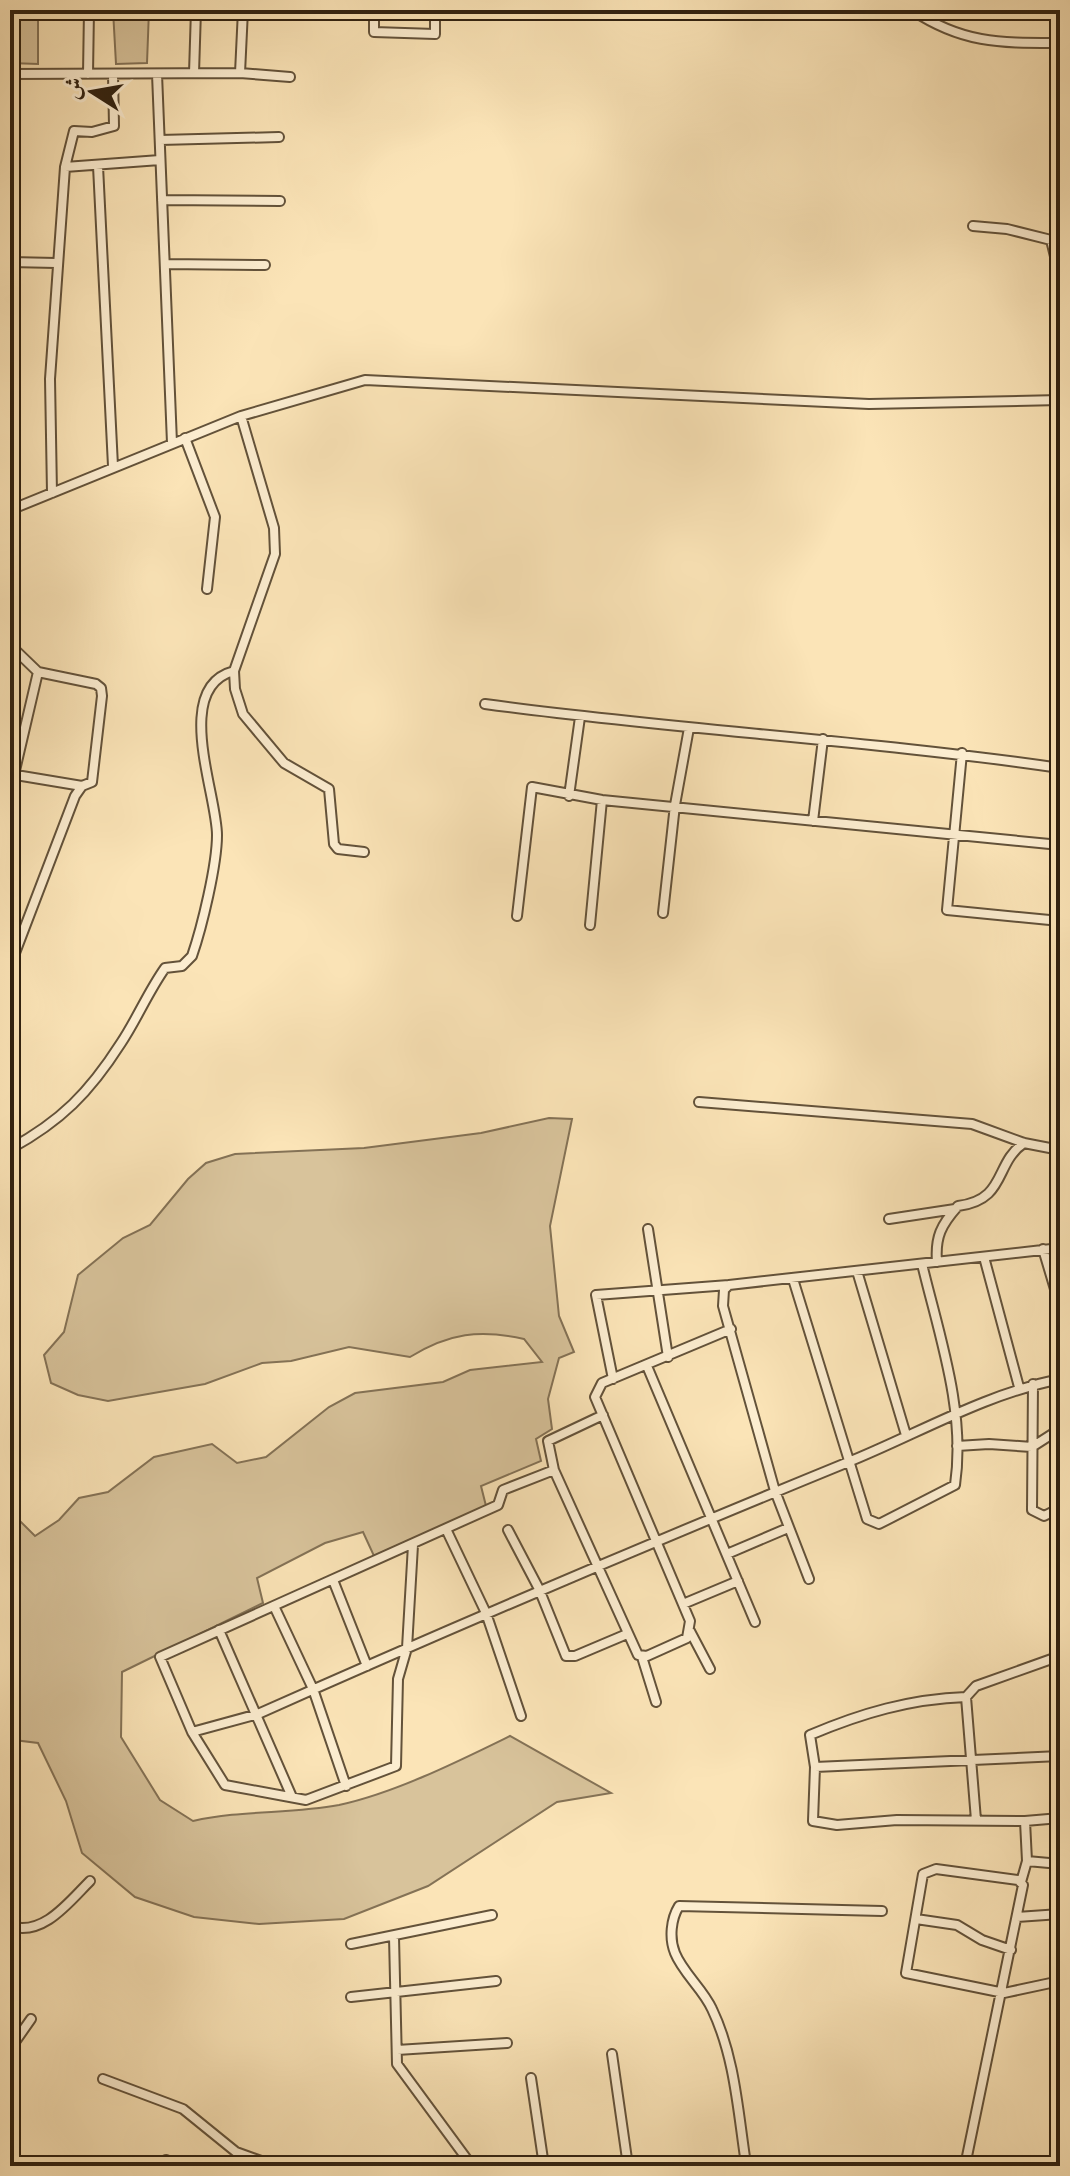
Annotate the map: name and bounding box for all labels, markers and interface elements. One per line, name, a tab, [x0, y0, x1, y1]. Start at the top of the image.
north arrow	[52, 52, 132, 132]
text: ش	[58, 75, 88, 102]

